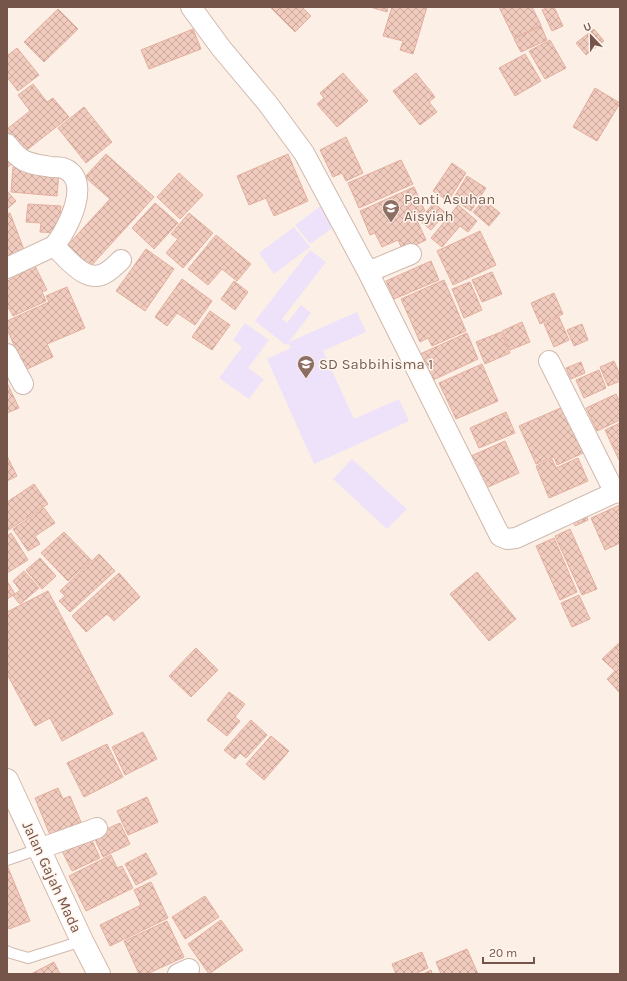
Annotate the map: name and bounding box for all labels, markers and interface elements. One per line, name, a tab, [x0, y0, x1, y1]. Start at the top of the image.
north arrow	[571, 16, 611, 56]
text: U	[581, 20, 593, 35]
place label: Panti Asuhan Aisyiah	[404, 190, 495, 225]
school or university icon: Panti Asuhan Aisyiah	[381, 198, 401, 223]
school or university icon: SD Sabbihisma 1	[296, 354, 316, 379]
place label: SD Sabbihisma 1	[319, 355, 433, 373]
street label: Jalan Gajah Mada	[18, 818, 86, 936]
scale bar	[483, 939, 534, 965]
text: 20 m	[489, 946, 517, 960]

